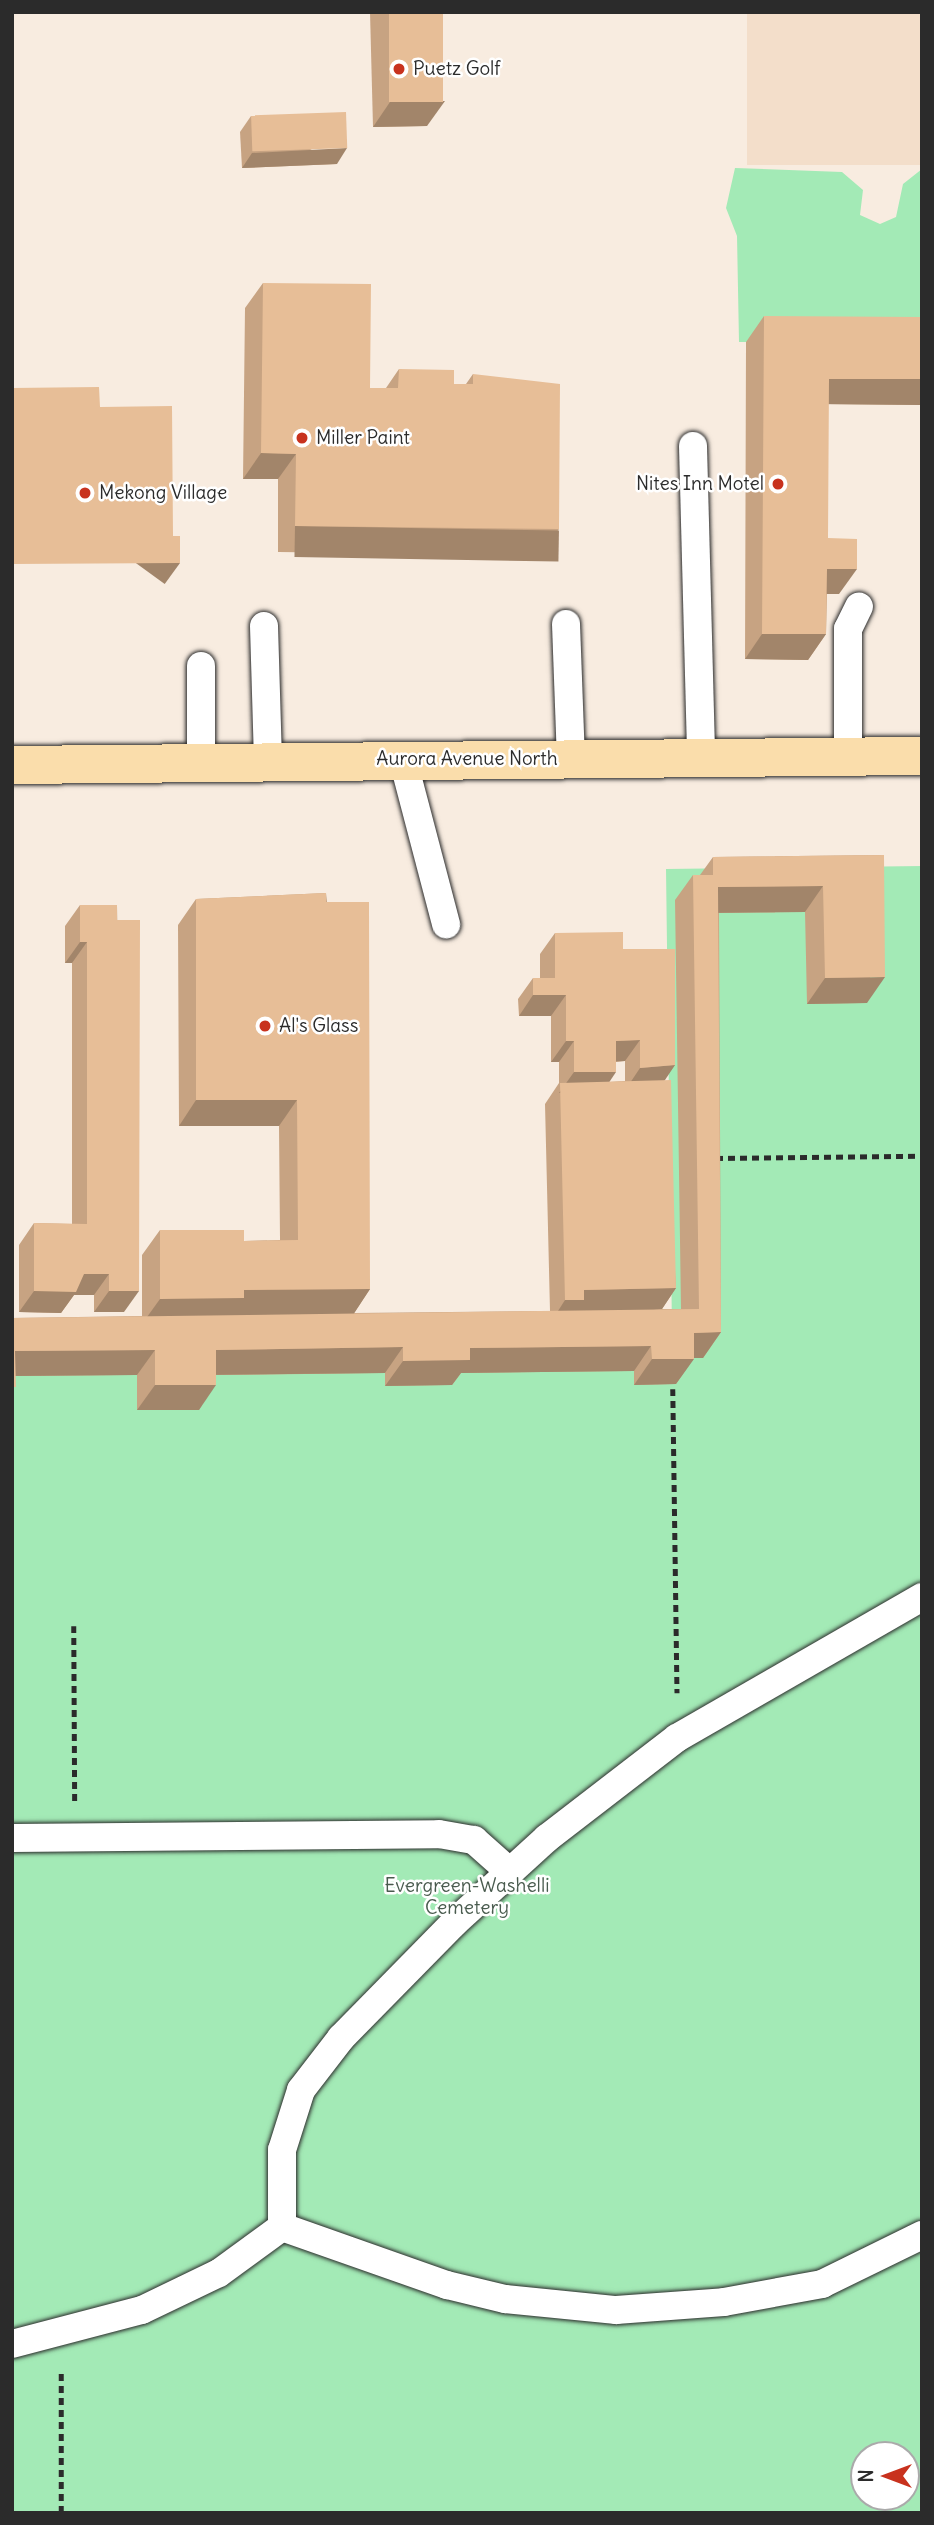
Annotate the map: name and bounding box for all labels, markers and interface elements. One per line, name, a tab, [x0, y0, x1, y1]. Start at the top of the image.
place label: Puetz Golf	[413, 58, 501, 80]
marker: Puetz Golf	[391, 61, 407, 77]
place label: Miller Paint	[316, 427, 410, 449]
marker: Miller Paint	[294, 430, 310, 446]
place label: Nites Inn Motel	[636, 473, 764, 495]
marker: Nites Inn Motel	[770, 476, 786, 492]
place label: Mekong Village	[99, 482, 227, 504]
marker: Mekong Village	[77, 485, 93, 501]
street label: Aurora Avenue North	[376, 748, 558, 770]
place label: Al's Glass	[279, 1015, 358, 1037]
marker: Al's Glass	[257, 1018, 273, 1034]
park label: Evergreen-Washelli Cemetery	[385, 1875, 549, 1919]
north arrow	[850, 2441, 920, 2511]
text: N	[854, 2469, 878, 2483]

